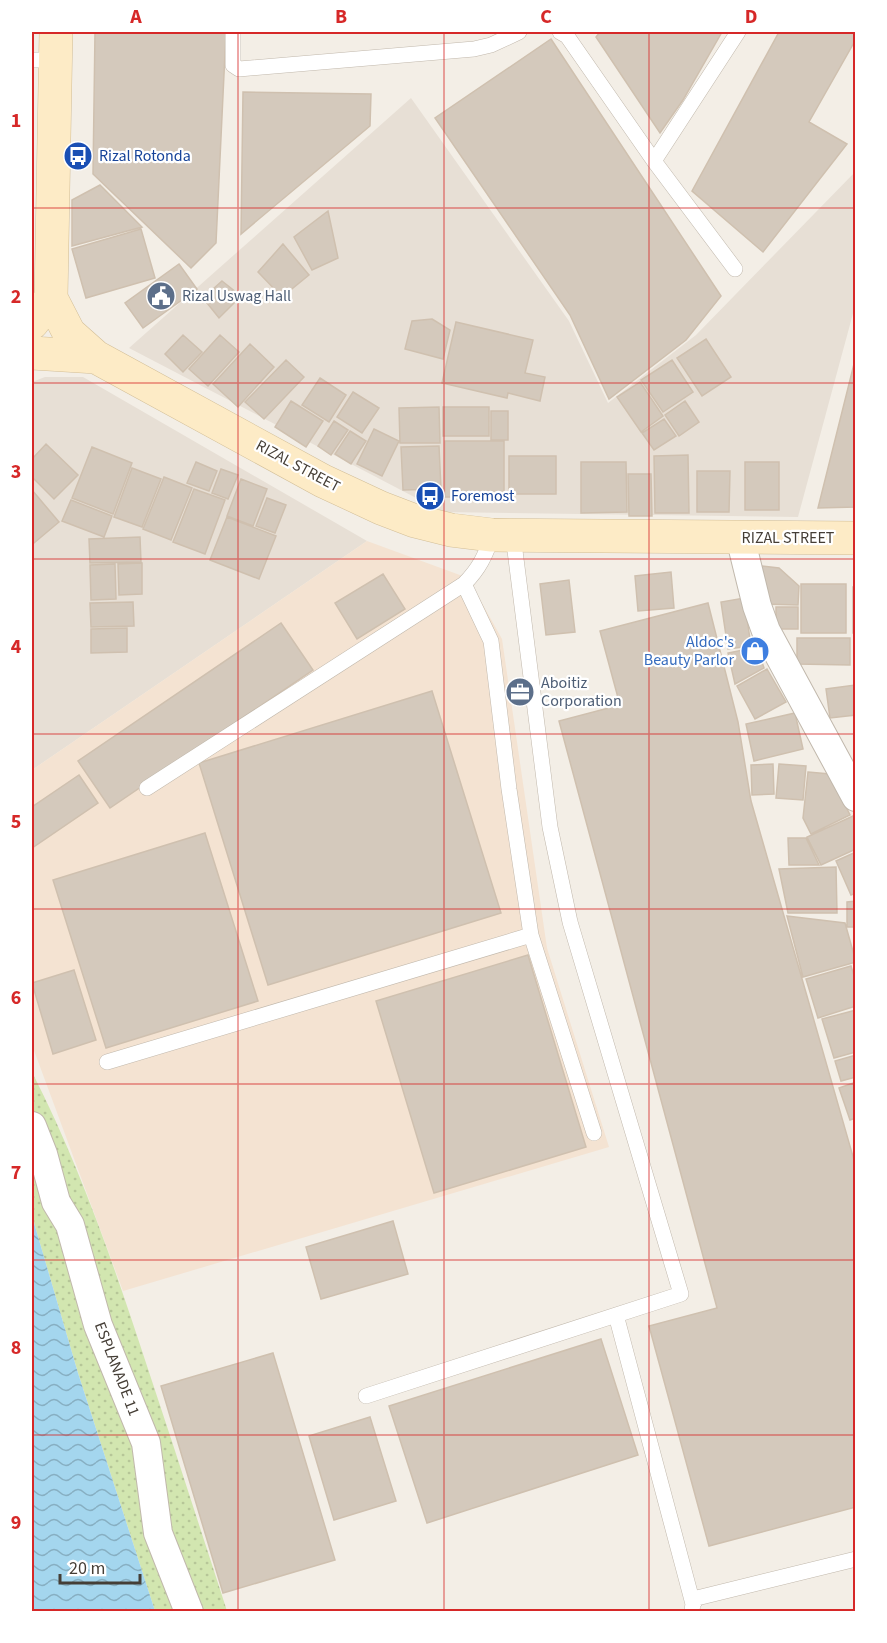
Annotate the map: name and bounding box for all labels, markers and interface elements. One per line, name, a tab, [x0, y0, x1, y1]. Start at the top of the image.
text: A	[129, 3, 142, 31]
text: B	[335, 3, 347, 31]
text: C	[540, 3, 552, 31]
text: D	[745, 3, 757, 31]
text: 1	[11, 107, 21, 135]
bus stop icon: Rizal Rotonda	[62, 140, 94, 172]
place label: Rizal Rotonda	[99, 145, 191, 167]
public building icon: Rizal Uswag Hall	[145, 280, 177, 312]
text: 2	[11, 283, 21, 311]
place label: Rizal Uswag Hall	[182, 285, 291, 307]
street label: RIZAL STREET	[252, 434, 345, 498]
text: 3	[11, 458, 21, 486]
bus stop icon: Foremost	[414, 480, 446, 512]
place label: Foremost	[451, 485, 515, 507]
street label: RIZAL STREET	[742, 527, 835, 549]
place label: Aldoc's Beauty Parlor	[644, 631, 734, 671]
text: 4	[11, 633, 22, 661]
shop icon: Aldoc's Beauty Parlor	[739, 635, 771, 667]
place label: Aboitiz Corporation	[541, 672, 622, 712]
office icon: Aboitiz Corporation	[504, 676, 536, 708]
text: 5	[11, 808, 21, 836]
text: 6	[11, 984, 21, 1012]
text: 7	[11, 1159, 21, 1187]
street label: ESPLANADE 11	[89, 1319, 145, 1419]
text: 8	[11, 1334, 21, 1362]
text: 9	[11, 1509, 21, 1537]
scale bar	[60, 1547, 140, 1585]
text: 20 m	[69, 1556, 105, 1581]

